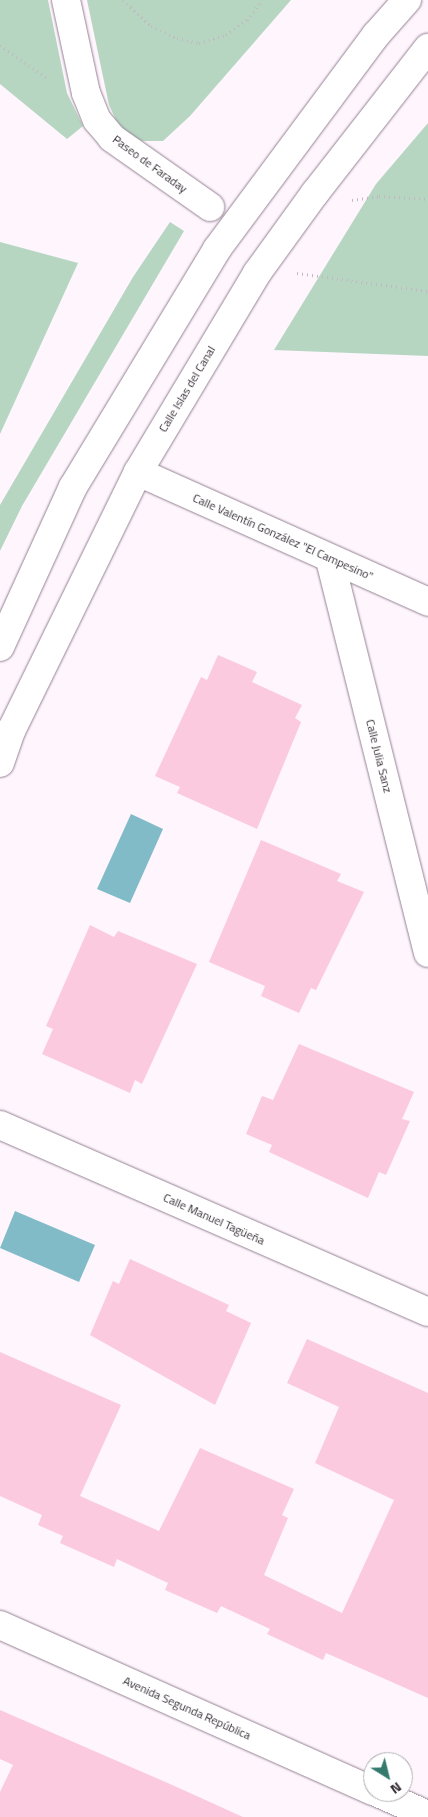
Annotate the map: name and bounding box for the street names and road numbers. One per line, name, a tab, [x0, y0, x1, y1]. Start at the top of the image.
street label: Paseo de Faraday	[110, 132, 190, 196]
street label: Calle Islas del Canal	[156, 343, 218, 435]
street label: Calle Valentín González "El Campesino"	[191, 491, 375, 583]
street label: Calle Julia Sanz	[363, 718, 395, 794]
street label: Calle Manuel Tagüeña	[161, 1190, 267, 1248]
street label: Avenida Segunda República	[121, 1673, 253, 1743]

